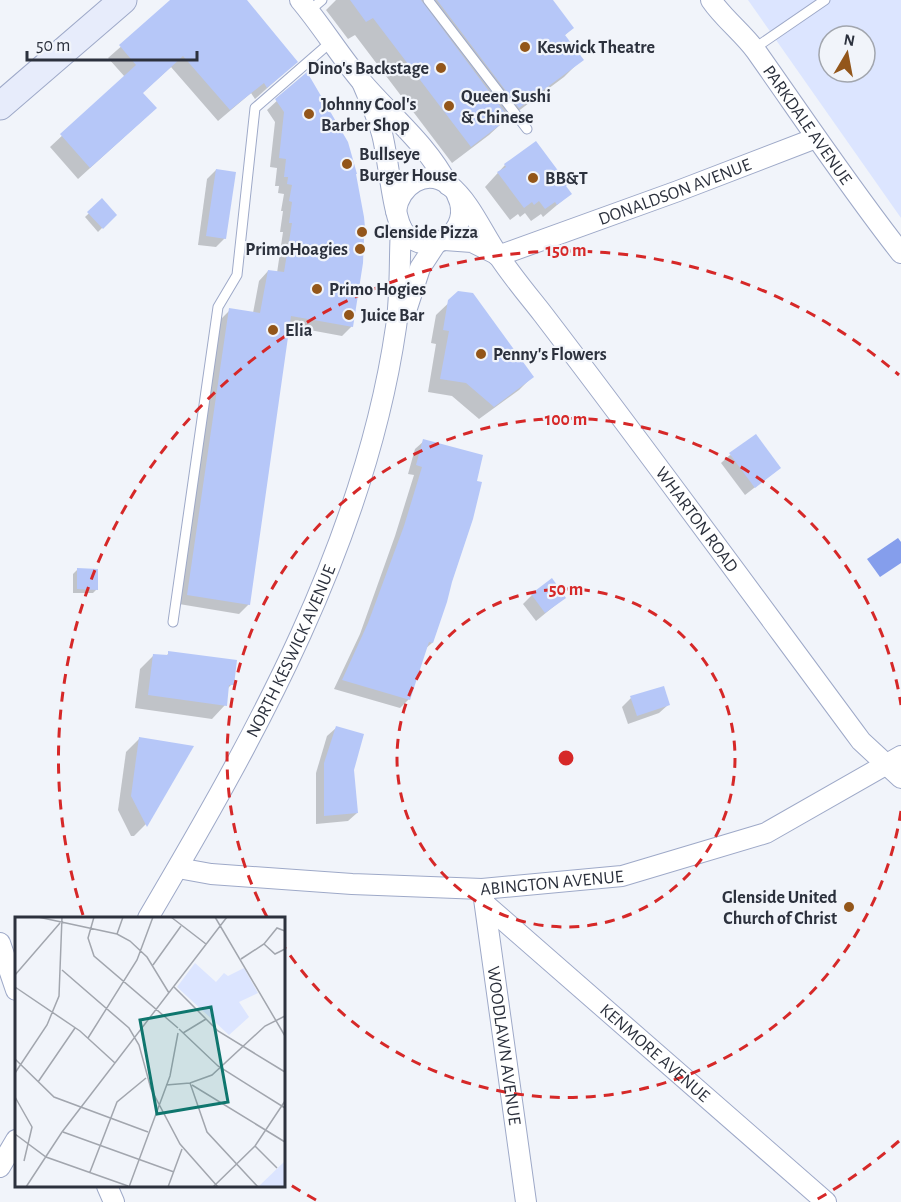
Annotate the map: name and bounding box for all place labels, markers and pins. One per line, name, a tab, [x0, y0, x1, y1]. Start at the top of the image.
place label: Keswick Theatre	[537, 39, 655, 57]
marker: Keswick Theatre	[518, 40, 532, 54]
place label: Dino's Backstage	[308, 60, 429, 78]
marker: Dino's Backstage	[434, 61, 448, 75]
place label: Queen Sushi & Chinese	[461, 88, 551, 127]
place label: Johnny Cool's Barber Shop	[321, 96, 417, 135]
marker: Queen Sushi & Chinese	[442, 99, 456, 113]
marker: Johnny Cool's Barber Shop	[302, 107, 316, 121]
place label: Bullseye Burger House	[359, 146, 457, 185]
marker: Bullseye Burger House	[340, 157, 354, 171]
place label: BB&T	[545, 170, 588, 188]
marker: BB&T	[526, 171, 540, 185]
place label: Glenside Pizza	[374, 224, 479, 242]
marker: Glenside Pizza	[355, 225, 369, 239]
place label: PrimoHoagies	[245, 241, 348, 259]
marker: PrimoHoagies	[353, 242, 367, 256]
place label: Primo Hogies	[329, 281, 426, 299]
marker: Primo Hogies	[310, 282, 324, 296]
place label: Juice Bar	[361, 307, 425, 325]
marker: Juice Bar	[342, 308, 356, 322]
place label: Elia	[285, 322, 313, 340]
marker: Elia	[266, 323, 280, 337]
place label: Penny's Flowers	[493, 346, 607, 364]
marker: Penny's Flowers	[474, 347, 488, 361]
centre of rings	[556, 748, 576, 768]
place label: Glenside United Church of Christ	[722, 889, 838, 928]
marker: Glenside United Church of Christ	[842, 900, 856, 914]

